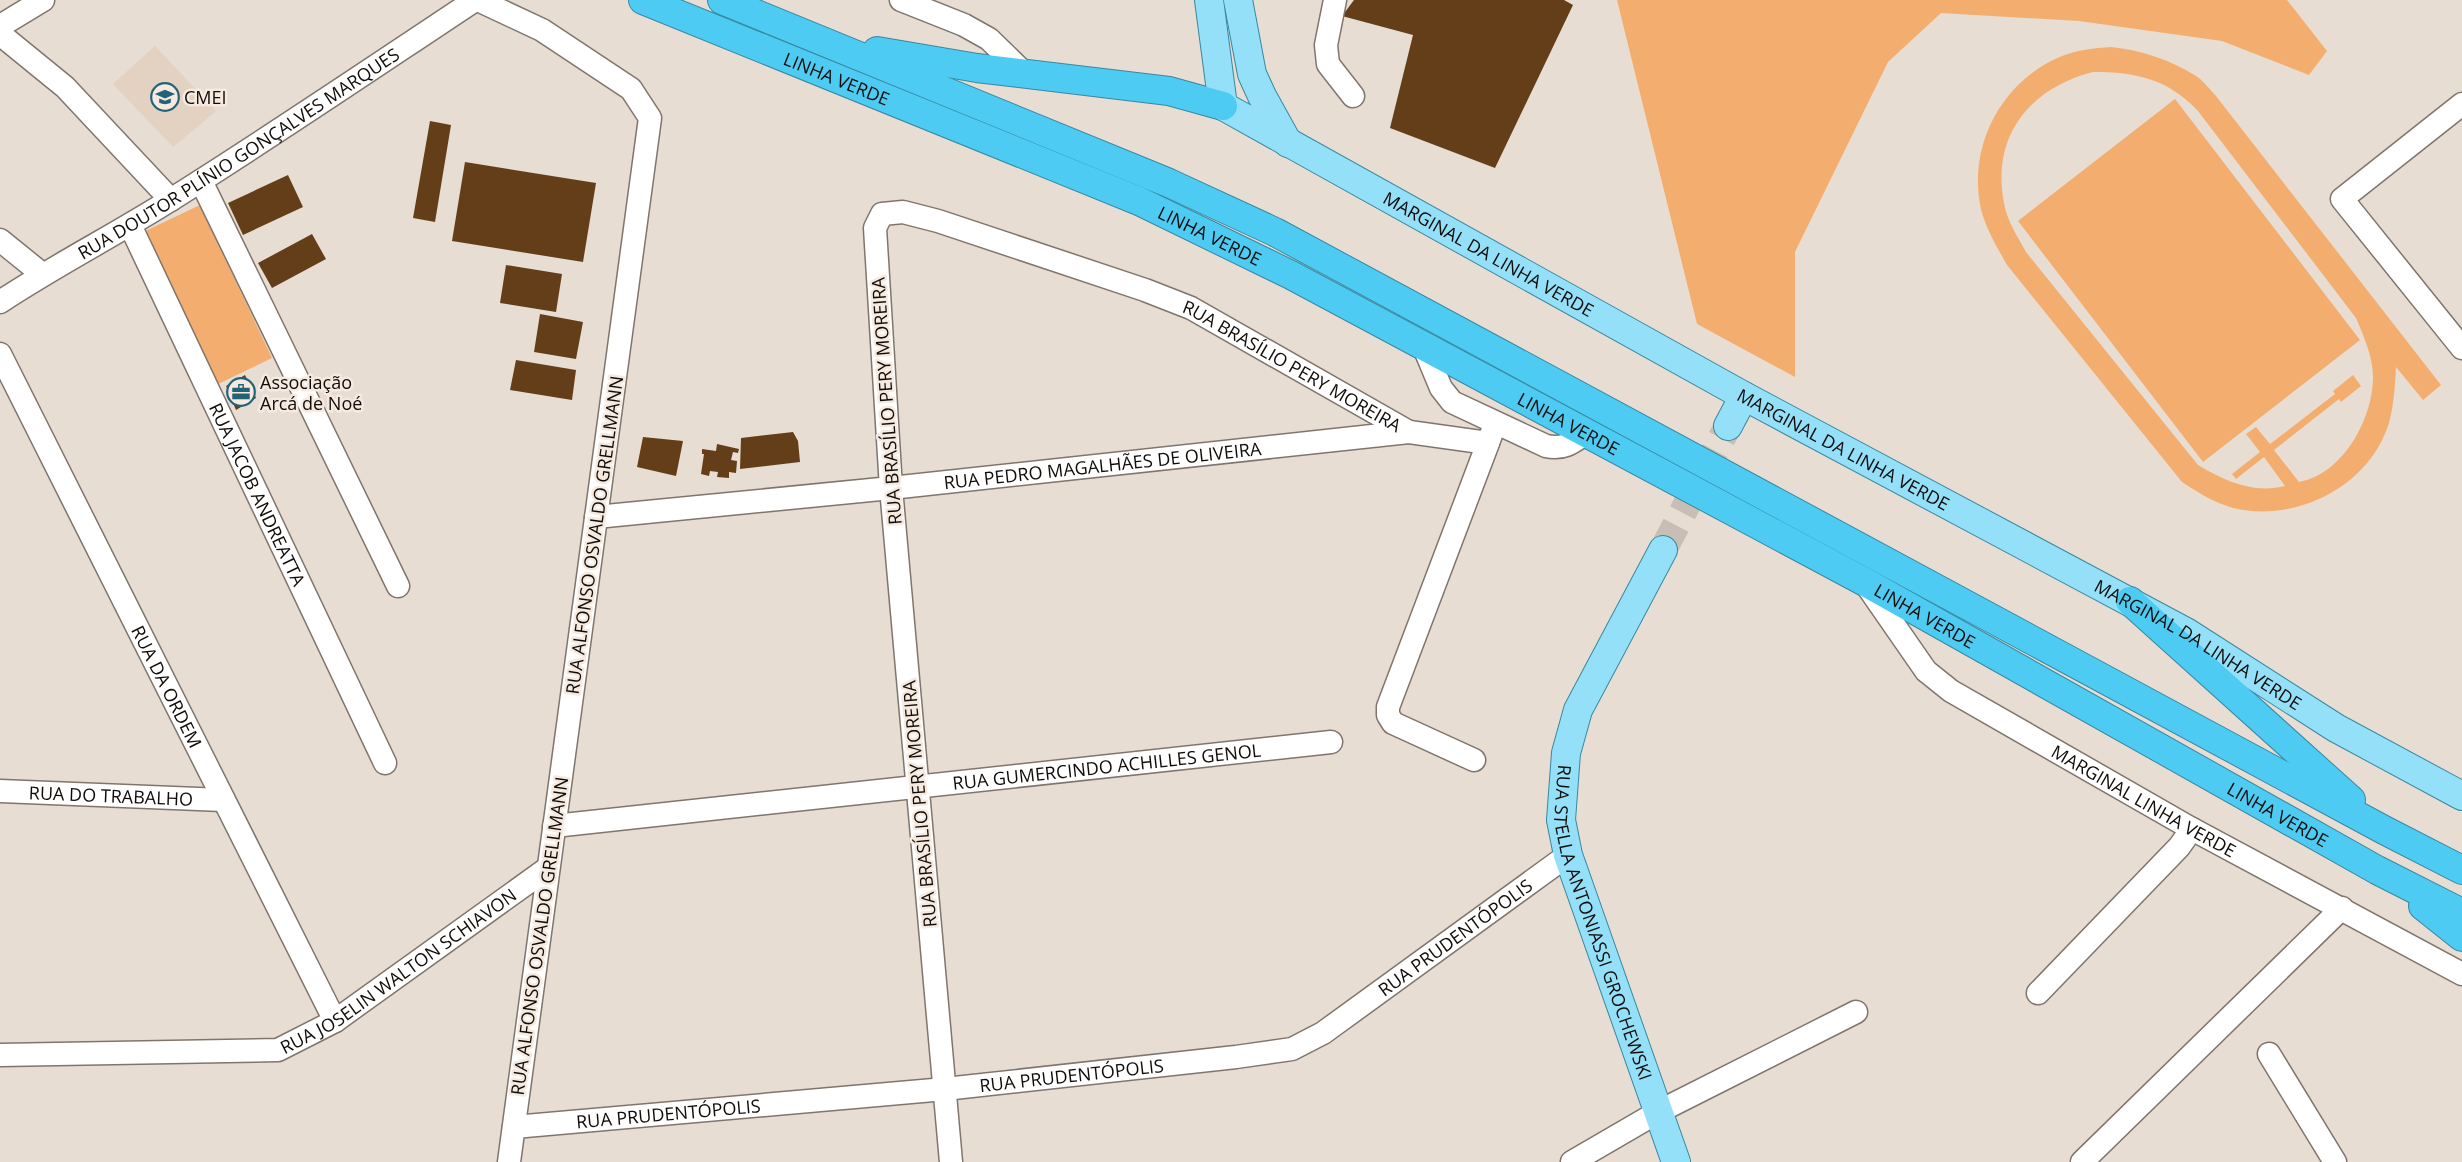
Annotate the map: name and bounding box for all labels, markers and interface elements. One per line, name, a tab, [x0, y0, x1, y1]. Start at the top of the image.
street label: RUA DOUTOR PLÍNIO GONÇALVES MARQUES	[73, 42, 404, 264]
street label: LINHA VERDE	[780, 46, 893, 111]
school or university icon: CMEI	[150, 82, 180, 112]
place label: CMEI	[184, 85, 227, 109]
street label: MARGINAL DA LINHA VERDE	[1379, 186, 1598, 322]
street label: LINHA VERDE	[1154, 200, 1266, 271]
street label: RUA BRASÍLIO PERY MOREIRA	[865, 276, 907, 525]
street label: RUA BRASÍLIO PERY MOREIRA	[1179, 294, 1406, 438]
place label: Associação Arcá de Noé	[260, 370, 362, 415]
street label: RUA ALFONSO OSVALDO GRELLMANN	[560, 374, 628, 696]
office icon: Associação Arcá de Noé	[226, 377, 256, 407]
street label: MARGINAL DA LINHA VERDE	[1733, 383, 1954, 516]
street label: LINHA VERDE	[1513, 386, 1624, 461]
street label: RUA JACOB ANDREATTA	[204, 399, 312, 590]
street label: RUA PEDRO MAGALHÃES DE OLIVEIRA	[942, 436, 1263, 494]
street label: MARGINAL DA LINHA VERDE	[2090, 573, 2307, 715]
street label: LINHA VERDE	[1870, 578, 1980, 654]
street label: RUA DA ORDEM	[126, 621, 208, 752]
street label: RUA BRASÍLIO PERY MOREIRA	[896, 679, 942, 929]
street label: RUA GUMERCINDO ACHILLES GENOL	[951, 738, 1262, 795]
street label: MARGINAL LINHA VERDE	[2047, 739, 2240, 862]
street label: RUA STELLA ANTONIASSI GROCHEWSKI	[1549, 764, 1658, 1083]
street label: RUA ALFONSO OSVALDO GRELLMANN	[505, 775, 573, 1097]
street label: LINHA VERDE	[2223, 776, 2333, 852]
street label: RUA DO TRABALHO	[28, 780, 193, 811]
street label: RUA PRUDENTÓPOLIS	[1373, 873, 1537, 1001]
street label: RUA JOSELIN WALTON SCHIAVON	[276, 883, 521, 1059]
street label: RUA PRUDENTÓPOLIS	[978, 1053, 1165, 1097]
street label: RUA PRUDENTÓPOLIS	[575, 1093, 762, 1133]

